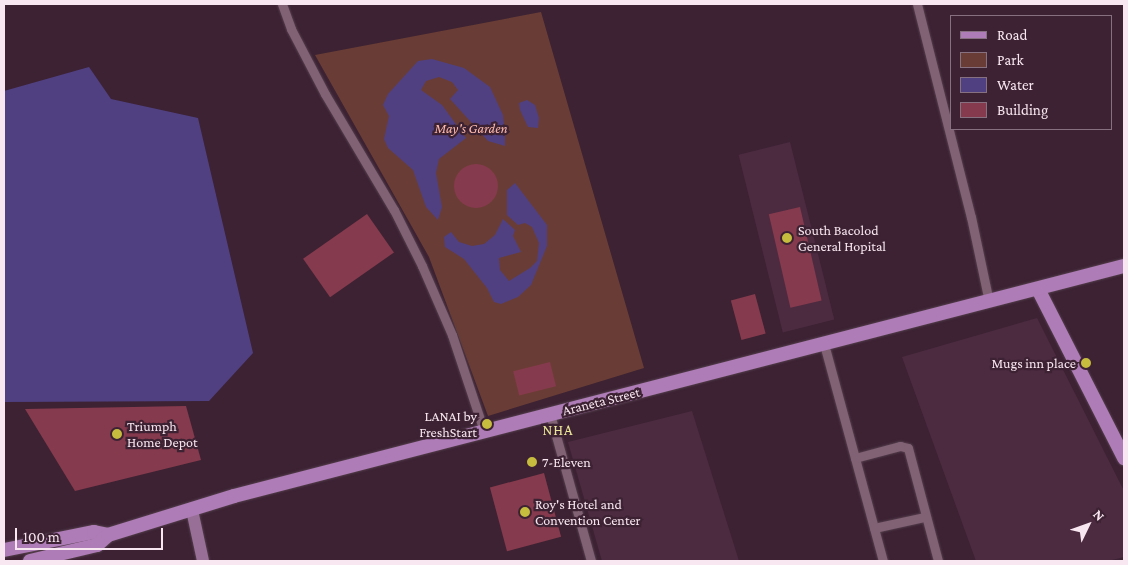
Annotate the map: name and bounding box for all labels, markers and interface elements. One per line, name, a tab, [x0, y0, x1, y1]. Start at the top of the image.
legend	[950, 15, 1113, 130]
text: Road	[997, 27, 1027, 43]
text: Park	[997, 52, 1024, 68]
text: Water	[997, 77, 1034, 93]
text: Building	[997, 102, 1048, 118]
park label: May's Garden	[434, 120, 508, 136]
place label: South Bacolod General Hopital	[798, 222, 886, 254]
marker: South Bacolod General Hopital	[780, 231, 794, 245]
place label: Mugs inn place	[991, 355, 1076, 371]
marker: Mugs inn place	[1080, 357, 1092, 369]
street label: Araneta Street	[561, 383, 641, 419]
place label: LANAI by FreshStart	[419, 408, 477, 441]
place label: Triumph Home Depot	[127, 418, 198, 451]
marker: LANAI by FreshStart	[481, 418, 493, 430]
district label: NHA	[542, 422, 574, 440]
marker: Triumph Home Depot	[111, 428, 123, 440]
place label: 7-Eleven	[542, 454, 591, 470]
marker: 7-Eleven	[526, 456, 538, 468]
place label: Roy's Hotel and Convention Center	[535, 496, 641, 528]
north arrow	[1063, 500, 1113, 550]
marker: Roy's Hotel and Convention Center	[519, 506, 531, 518]
text: N	[1090, 506, 1108, 524]
scale bar	[18, 518, 165, 550]
text: 100 m	[23, 529, 60, 545]

